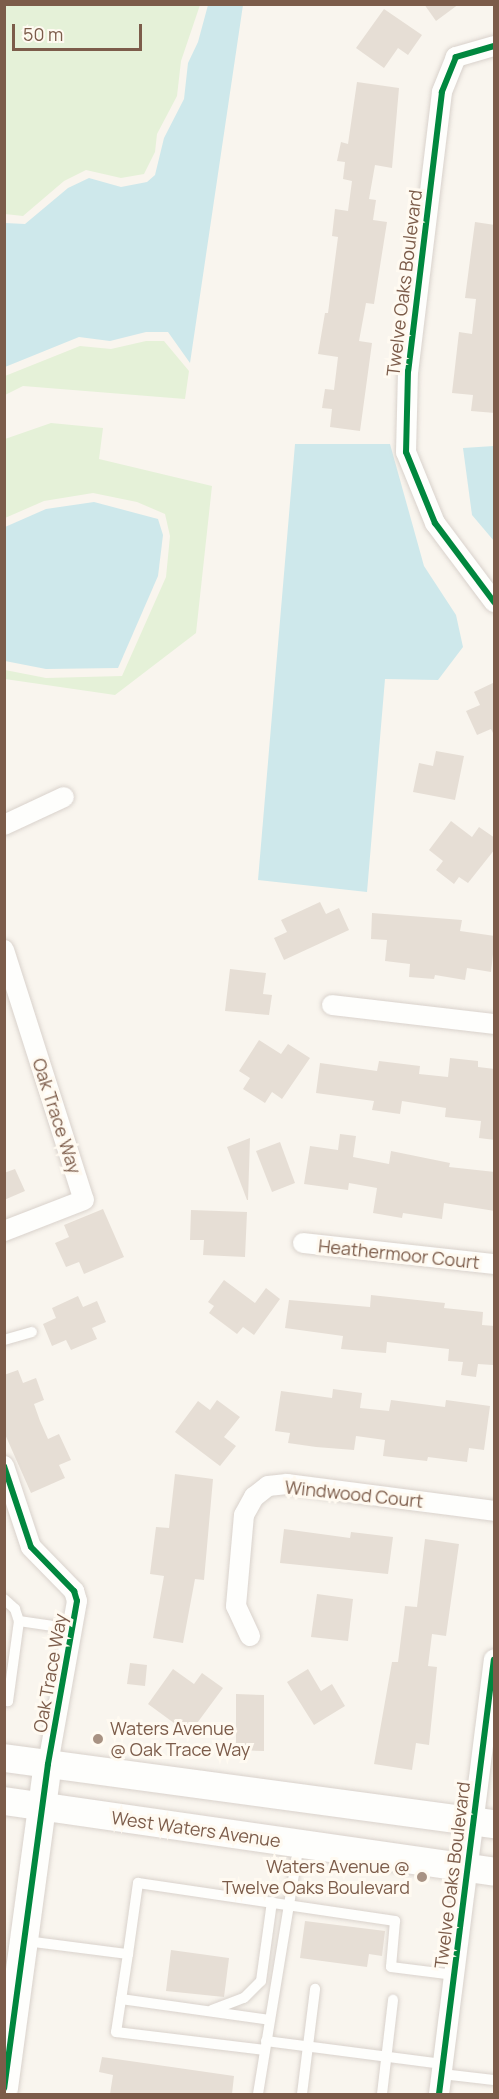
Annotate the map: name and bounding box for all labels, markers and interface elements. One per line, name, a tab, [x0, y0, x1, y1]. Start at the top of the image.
scale bar	[15, 12, 146, 50]
text: 50 m	[23, 22, 63, 46]
street label: Twelve Oaks Boulevard	[382, 188, 426, 378]
street label: Oak Trace Way	[28, 1055, 86, 1177]
street label: Heathermoor Court	[317, 1235, 481, 1273]
street label: Windwood Court	[284, 1476, 424, 1512]
street label: Oak Trace Way	[29, 1612, 71, 1734]
place label: Waters Avenue @ Oak Trace Way	[110, 1718, 250, 1760]
marker: Waters Avenue @ Oak Trace Way	[91, 1732, 105, 1746]
street label: Twelve Oaks Boulevard	[430, 1780, 474, 1970]
street label: West Waters Avenue	[110, 1806, 282, 1852]
place label: Waters Avenue @ Twelve Oaks Boulevard	[222, 1856, 410, 1898]
marker: Waters Avenue @ Twelve Oaks Boulevard	[415, 1870, 429, 1884]

